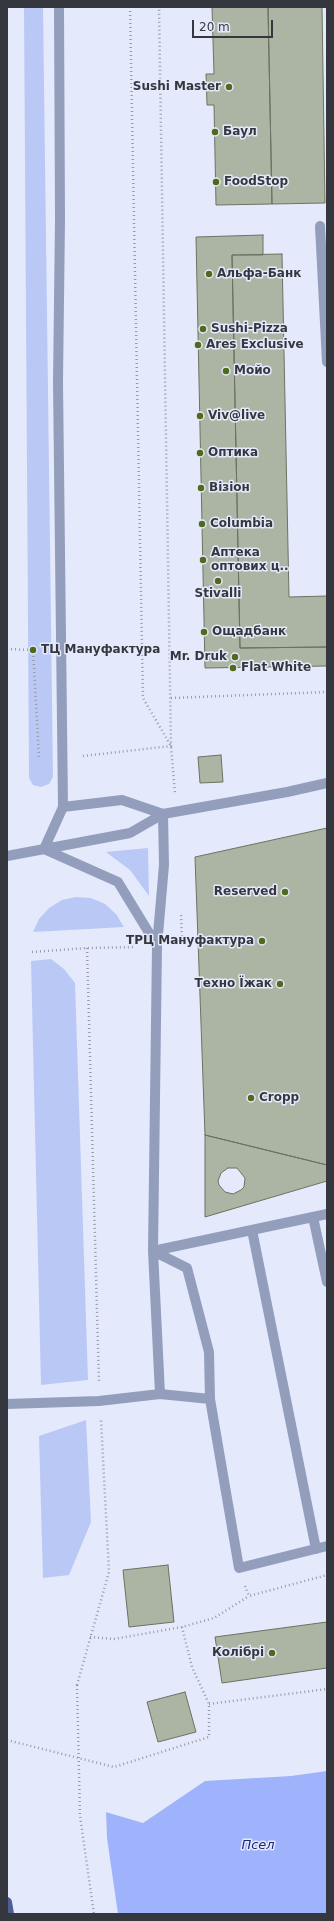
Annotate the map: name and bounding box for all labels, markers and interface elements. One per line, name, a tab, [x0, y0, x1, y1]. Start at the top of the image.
scale bar	[194, 12, 275, 38]
text: 20 m	[199, 20, 230, 34]
place label: Sushi Master	[133, 80, 221, 94]
marker: Sushi Master	[224, 82, 234, 92]
place label: Баул	[223, 125, 257, 139]
marker: Баул	[210, 127, 220, 137]
place label: FoodStop	[224, 175, 288, 189]
marker: FoodStop	[211, 177, 221, 187]
place label: Альфа-Банк	[217, 267, 301, 281]
marker: Альфа-Банк	[204, 269, 214, 279]
place label: Sushi-Pizza	[211, 322, 288, 336]
marker: Sushi-Pizza	[198, 324, 208, 334]
place label: Ares Exclusive	[206, 338, 304, 352]
marker: Ares Exclusive	[193, 340, 203, 350]
place label: Мойо	[234, 364, 271, 378]
marker: Мойо	[221, 366, 231, 376]
place label: Viv@live	[208, 409, 265, 423]
marker: Viv@live	[195, 411, 205, 421]
place label: Оптика	[208, 446, 258, 460]
marker: Оптика	[195, 448, 205, 458]
place label: Візіон	[209, 481, 250, 495]
marker: Візіон	[196, 483, 206, 493]
place label: Columbia	[210, 517, 273, 531]
marker: Columbia	[197, 519, 207, 529]
place label: Аптека оптових ц..	[211, 546, 289, 574]
marker: Аптека оптових ц..	[198, 555, 208, 565]
marker: Stivalli	[213, 576, 223, 586]
place label: Stivalli	[195, 587, 241, 601]
place label: Ощадбанк	[212, 625, 286, 639]
marker: Ощадбанк	[199, 627, 209, 637]
place label: ТЦ Мануфактура	[41, 643, 160, 657]
marker: ТЦ Мануфактура	[28, 645, 38, 655]
place label: Mr. Druk	[170, 650, 227, 664]
marker: Mr. Druk	[230, 652, 240, 662]
place label: Flat White	[241, 661, 311, 675]
marker: Flat White	[228, 663, 238, 673]
place label: Reserved	[214, 885, 277, 899]
marker: Reserved	[280, 887, 290, 897]
place label: ТРЦ Мануфактура	[126, 934, 254, 948]
marker: ТРЦ Мануфактура	[257, 936, 267, 946]
place label: Техно Їжак	[195, 977, 272, 991]
marker: Техно Їжак	[275, 979, 285, 989]
place label: Cropp	[259, 1091, 299, 1105]
marker: Cropp	[246, 1093, 256, 1103]
place label: Колібрі	[212, 1646, 264, 1660]
marker: Колібрі	[267, 1648, 277, 1658]
water label: Псел	[241, 1838, 275, 1854]

